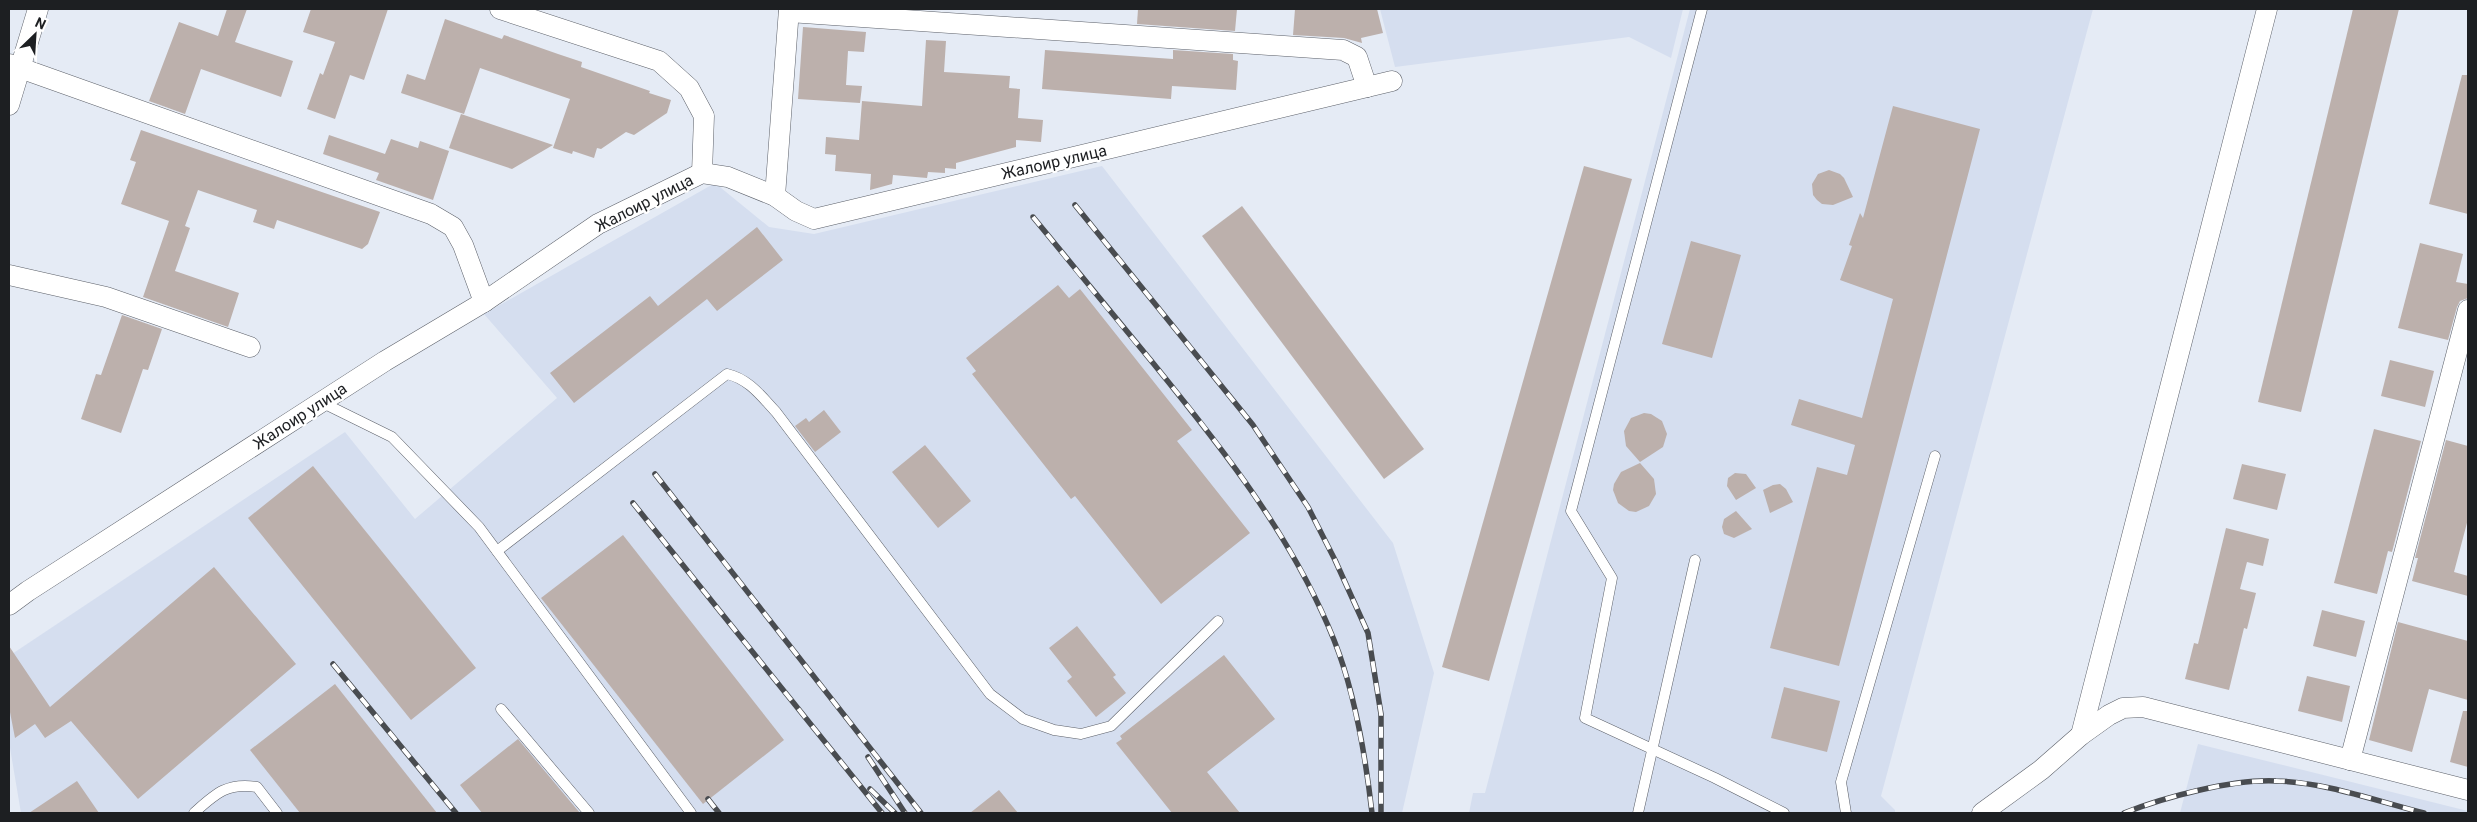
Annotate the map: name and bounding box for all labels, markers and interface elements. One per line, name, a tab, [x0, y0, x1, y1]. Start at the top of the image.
north arrow	[10, 10, 60, 60]
text: N	[33, 14, 48, 33]
street label: Жалоир улица	[999, 141, 1109, 183]
street label: Жалоир улица	[592, 170, 696, 236]
street label: Жалоир улица	[250, 379, 350, 453]

